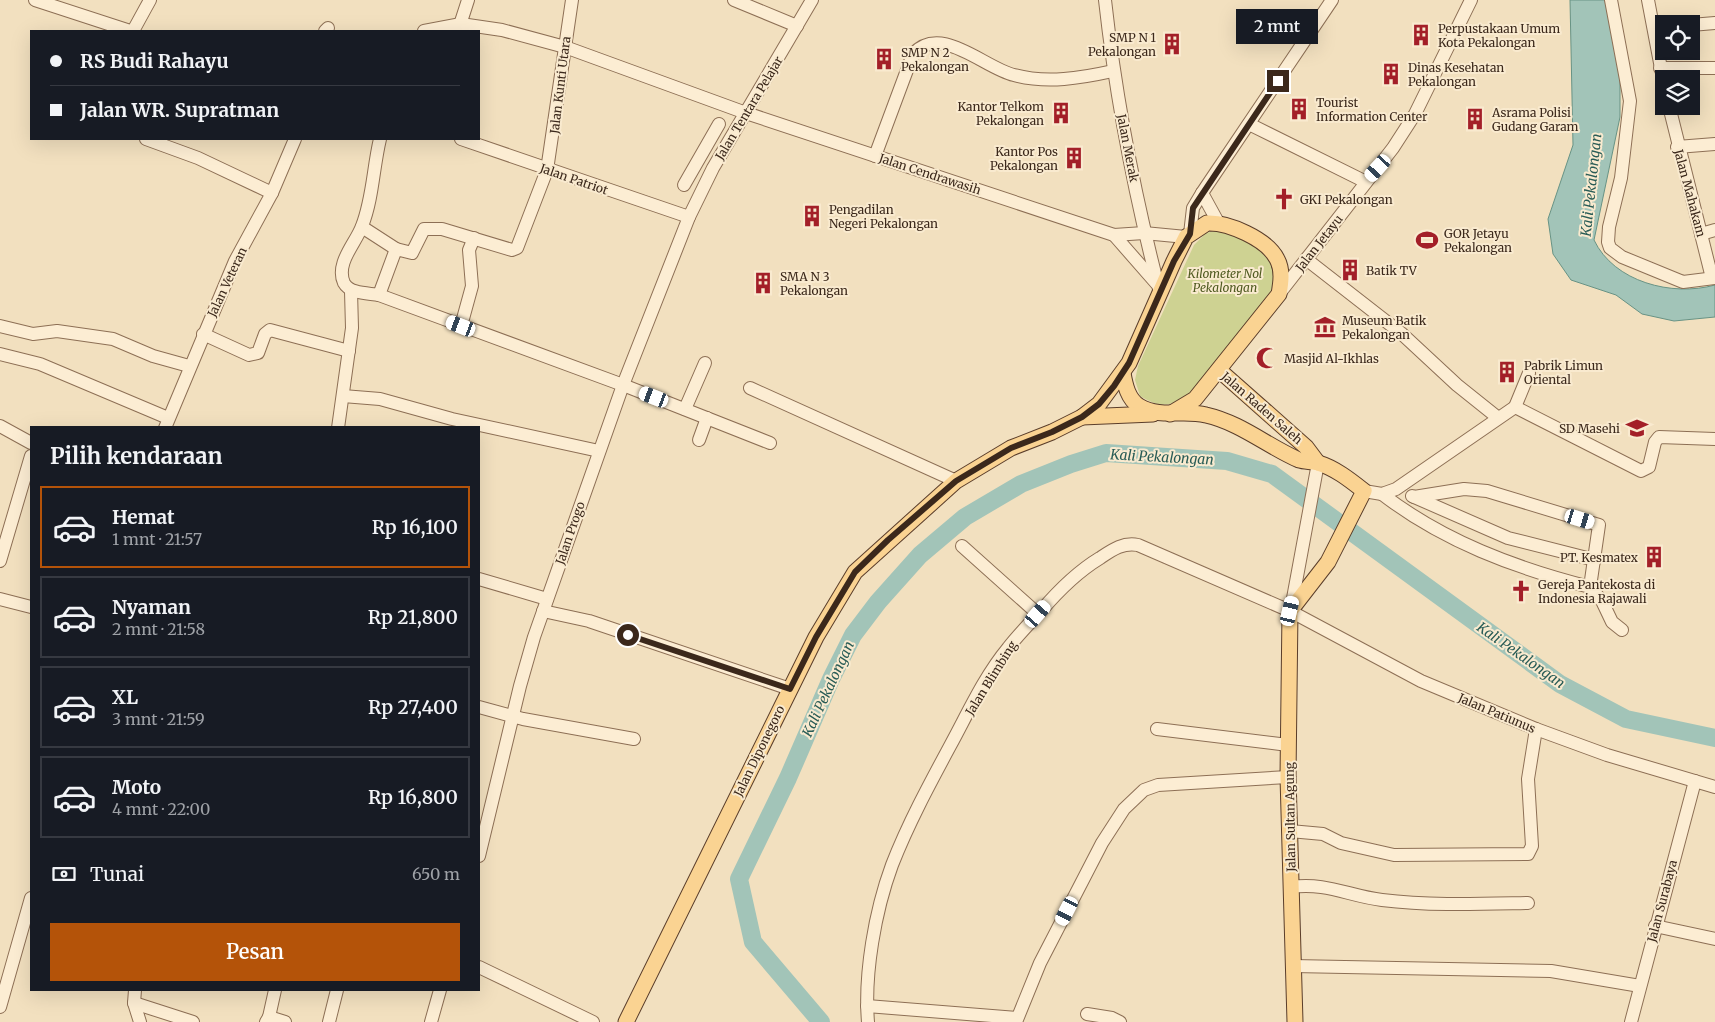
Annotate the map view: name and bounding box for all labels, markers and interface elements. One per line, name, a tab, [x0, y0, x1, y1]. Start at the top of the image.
callout: 2 mnt	[1237, 8, 1319, 44]
map controls	[1655, 15, 1700, 115]
button: locate	[1655, 15, 1700, 60]
text: 2 mnt	[1254, 16, 1300, 36]
place label: Perpustakaan Umum Kota Pekalongan	[1438, 21, 1560, 50]
building icon: Perpustakaan Umum Kota Pekalongan	[1408, 22, 1434, 48]
place label: SMP N 1 Pekalongan	[1088, 30, 1157, 59]
building icon: SMP N 1 Pekalongan	[1159, 31, 1185, 57]
street label: Jalan Kunti Utara	[546, 35, 573, 136]
place label: SMP N 2 Pekalongan	[901, 45, 969, 74]
building icon: SMP N 2 Pekalongan	[871, 46, 897, 72]
text: RS Budi Rahayu	[80, 49, 229, 73]
street label: Jalan Tentara Pelajar	[712, 53, 786, 164]
place label: Dinas Kesehatan Pekalongan	[1408, 60, 1504, 89]
building icon: Dinas Kesehatan Pekalongan	[1378, 61, 1404, 87]
route end	[1267, 70, 1289, 92]
button: layers	[1655, 70, 1700, 115]
place label: Tourist Information Center	[1316, 95, 1428, 124]
building icon: Tourist Information Center	[1286, 96, 1312, 122]
text: Jalan WR. Supratman	[80, 98, 279, 122]
place label: Kantor Telkom Pekalongan	[957, 99, 1044, 128]
building icon: Kantor Telkom Pekalongan	[1048, 100, 1074, 126]
place label: Asrama Polisi Gudang Garam	[1491, 105, 1579, 134]
building icon: Asrama Polisi Gudang Garam	[1462, 106, 1488, 132]
street label: Jalan Merak	[1114, 112, 1142, 184]
water label: Kali Pekalongan	[1577, 133, 1605, 238]
place label: Kantor Pos Pekalongan	[990, 144, 1058, 173]
building icon: Kantor Pos Pekalongan	[1061, 145, 1087, 171]
street label: Jalan Mahakam	[1671, 147, 1709, 239]
street label: Jalan Cendrawasih	[876, 150, 983, 198]
car	[1362, 152, 1393, 184]
street label: Jalan Patriot	[537, 160, 610, 198]
church icon: GKI Pekalongan	[1271, 186, 1297, 212]
place label: GKI Pekalongan	[1300, 192, 1393, 207]
place label: Pengadilan Negeri Pekalongan	[829, 202, 938, 231]
building icon: Pengadilan Negeri Pekalongan	[799, 203, 825, 229]
street label: Jalan Jetayu	[1292, 211, 1346, 275]
place label: GOR Jetayu Pekalongan	[1444, 226, 1512, 255]
sports icon: GOR Jetayu Pekalongan	[1414, 227, 1440, 253]
street label: Jalan Veteran	[204, 245, 250, 320]
building icon: Batik TV	[1337, 257, 1363, 283]
place label: Batik TV	[1366, 263, 1418, 278]
park label: Kilometer Nol Pekalongan	[1187, 266, 1263, 295]
place label: SMA N 3 Pekalongan	[780, 269, 848, 298]
building icon: SMA N 3 Pekalongan	[750, 270, 776, 296]
place label: Museum Batik Pekalongan	[1342, 313, 1427, 342]
car	[444, 314, 477, 338]
museum icon: Museum Batik Pekalongan	[1312, 314, 1338, 340]
mosque icon: Masjid Al-Ikhlas	[1254, 345, 1280, 371]
place label: Masjid Al-Ikhlas	[1284, 351, 1379, 366]
place label: Pabrik Limun Oriental	[1524, 358, 1603, 387]
building icon: Pabrik Limun Oriental	[1494, 359, 1520, 385]
street label: Jalan Raden Saleh	[1218, 368, 1306, 447]
car	[637, 385, 670, 409]
school or university icon: SD Masehi	[1624, 415, 1650, 441]
place label: SD Masehi	[1559, 421, 1620, 436]
text: Pilih kendaraan	[50, 442, 222, 470]
water label: Kali Pekalongan	[1109, 445, 1214, 469]
street label: Jalan Progo	[552, 500, 588, 567]
icon: car	[52, 505, 97, 550]
text: Hemat	[112, 505, 175, 529]
car	[1563, 507, 1596, 531]
text: Rp 16,100	[372, 515, 458, 539]
text: 1 mnt · 21:57	[112, 529, 202, 549]
building icon: PT. Kesmatex	[1641, 544, 1667, 570]
place label: PT. Kesmatex	[1560, 550, 1639, 565]
place label: Gereja Pantekosta di Indonesia Rajawali	[1538, 577, 1655, 606]
church icon: Gereja Pantekosta di Indonesia Rajawali	[1508, 578, 1534, 604]
icon: car	[52, 595, 97, 640]
text: Nyaman	[112, 595, 191, 619]
car	[1279, 595, 1300, 627]
car	[1022, 598, 1053, 630]
text: Rp 21,800	[368, 605, 458, 629]
water label: Kali Pekalongan	[1473, 617, 1569, 692]
text: 2 mnt · 21:58	[112, 619, 205, 639]
route start	[617, 624, 639, 646]
street label: Jalan Blimbing	[962, 637, 1020, 719]
water label: Kali Pekalongan	[798, 638, 858, 741]
icon: car	[52, 685, 97, 730]
text: XL	[112, 685, 138, 709]
street label: Jalan Patiunus	[1455, 690, 1538, 736]
text: Rp 27,400	[368, 695, 458, 719]
street label: Jalan Diponegoro	[730, 703, 788, 800]
text: 3 mnt · 21:59	[112, 709, 205, 729]
street label: Jalan Sultan Agung	[1282, 761, 1298, 873]
icon: car	[52, 775, 97, 820]
text: Moto	[112, 775, 161, 799]
text: Rp 16,800	[368, 785, 458, 809]
text: 4 mnt · 22:00	[112, 799, 210, 819]
street label: Jalan Surabaya	[1644, 858, 1680, 945]
icon: cash	[50, 860, 78, 888]
text: Tunai	[90, 862, 144, 886]
text: 650 m	[412, 864, 460, 884]
car	[1053, 894, 1080, 928]
button: Pesan	[50, 923, 460, 981]

